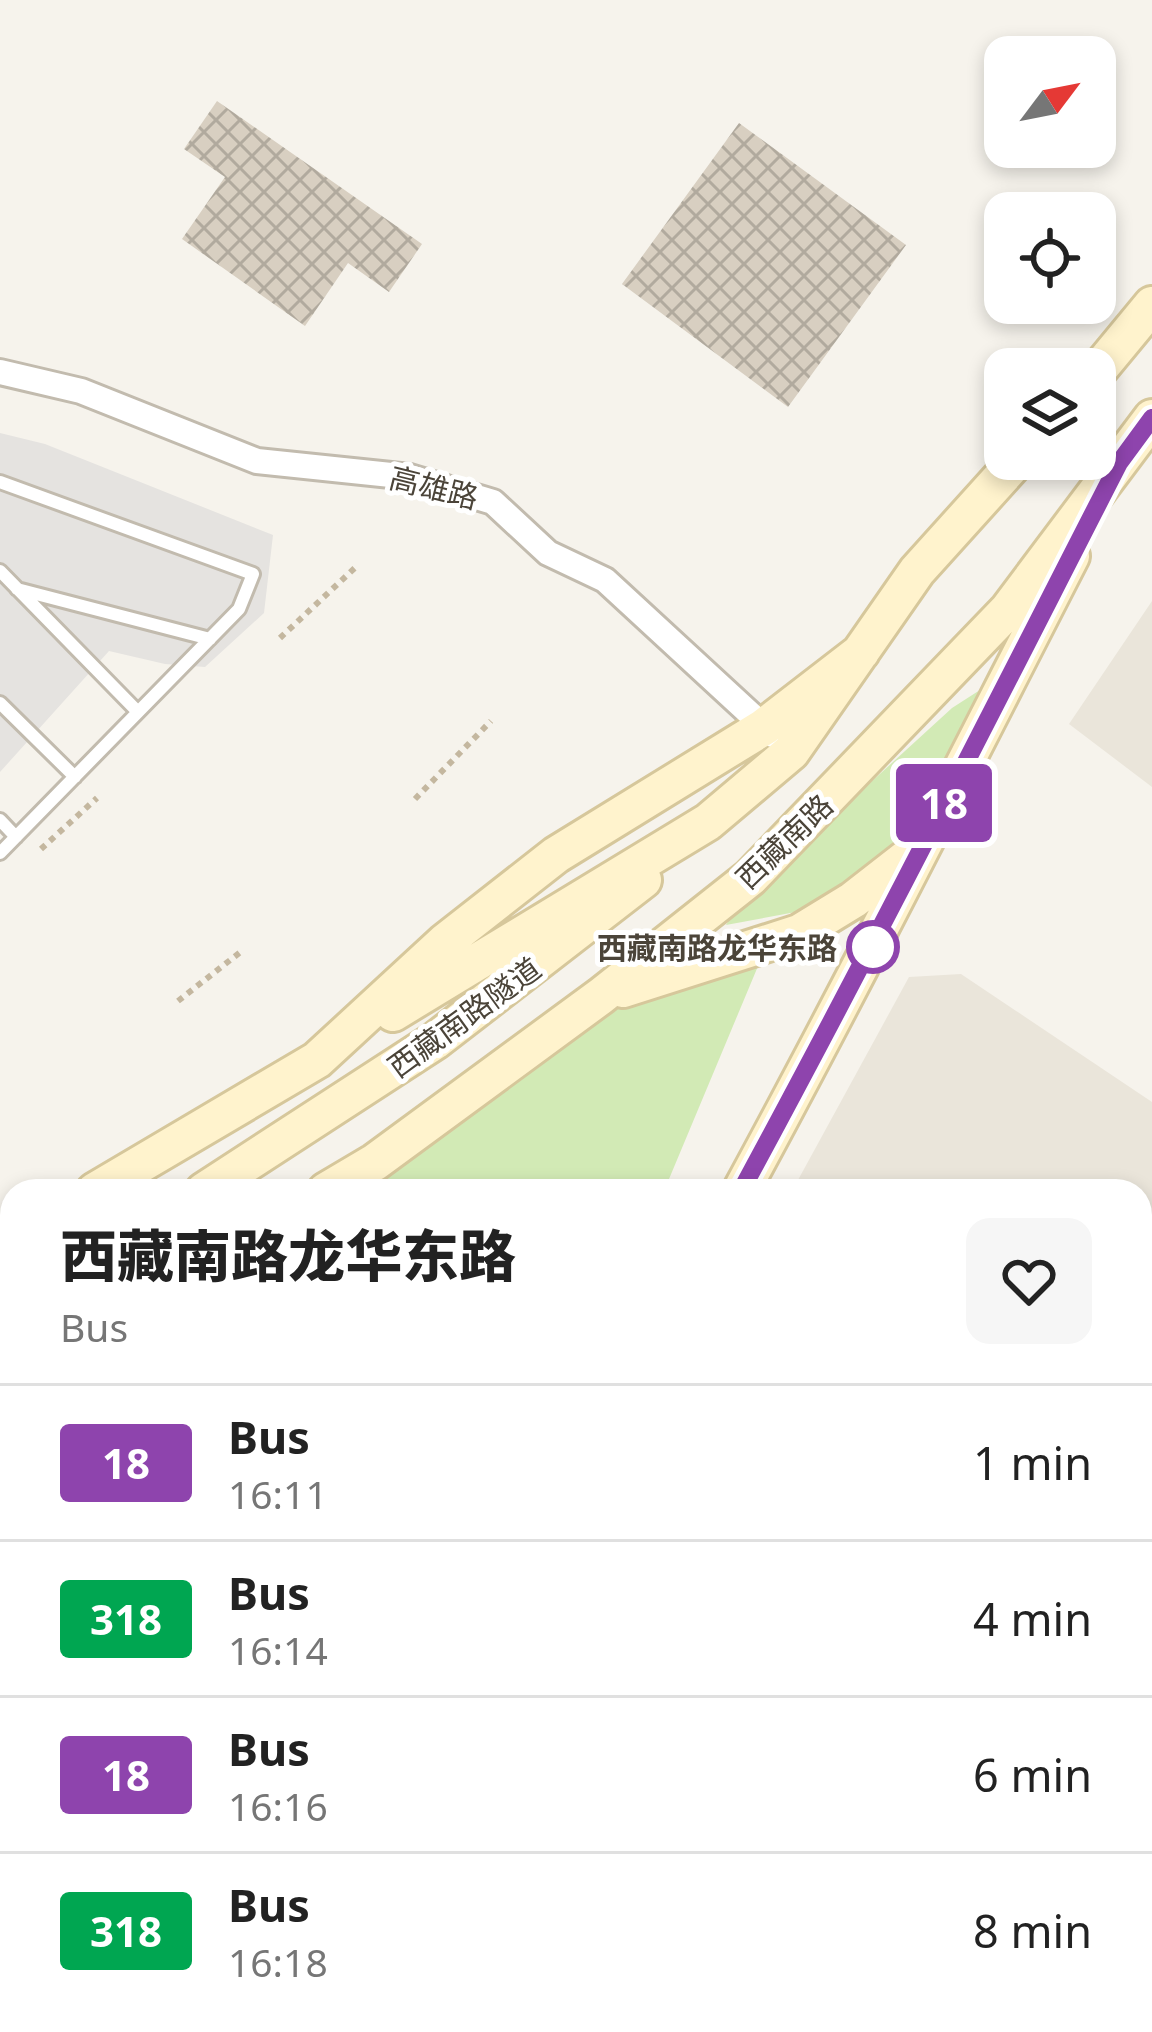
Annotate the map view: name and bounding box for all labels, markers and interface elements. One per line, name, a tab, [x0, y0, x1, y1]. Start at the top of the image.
north arrow	[984, 36, 1116, 168]
map controls	[984, 36, 1116, 480]
button: locate	[984, 192, 1116, 324]
button: layers	[984, 348, 1116, 480]
street label: 高雄路	[385, 456, 483, 518]
line badge: 18	[890, 764, 998, 842]
text: 18	[920, 774, 968, 831]
street label: 西藏南路	[727, 785, 841, 897]
marker: 西藏南路龙华东路	[848, 922, 898, 972]
place label: 西藏南路龙华东路	[597, 927, 837, 968]
street label: 西藏南路隧道	[379, 948, 549, 1086]
text: 西藏南路龙华东路	[60, 1216, 516, 1294]
button: heart	[966, 1218, 1092, 1344]
text: Bus	[60, 1300, 128, 1353]
text: Bus	[228, 1406, 310, 1467]
text: 1 min	[973, 1432, 1092, 1493]
text: 18	[102, 1434, 150, 1491]
text: 16:11	[228, 1467, 328, 1520]
text: Bus	[228, 1562, 310, 1623]
text: 4 min	[973, 1588, 1092, 1649]
text: 318	[90, 1590, 162, 1647]
text: 16:14	[228, 1623, 328, 1676]
text: Bus	[228, 1718, 310, 1779]
text: 6 min	[973, 1744, 1092, 1805]
text: 18	[102, 1746, 150, 1803]
text: 16:16	[228, 1779, 328, 1832]
text: Bus	[228, 1874, 310, 1935]
text: 8 min	[973, 1900, 1092, 1961]
text: 318	[90, 1902, 162, 1959]
text: 16:18	[228, 1935, 328, 1988]

